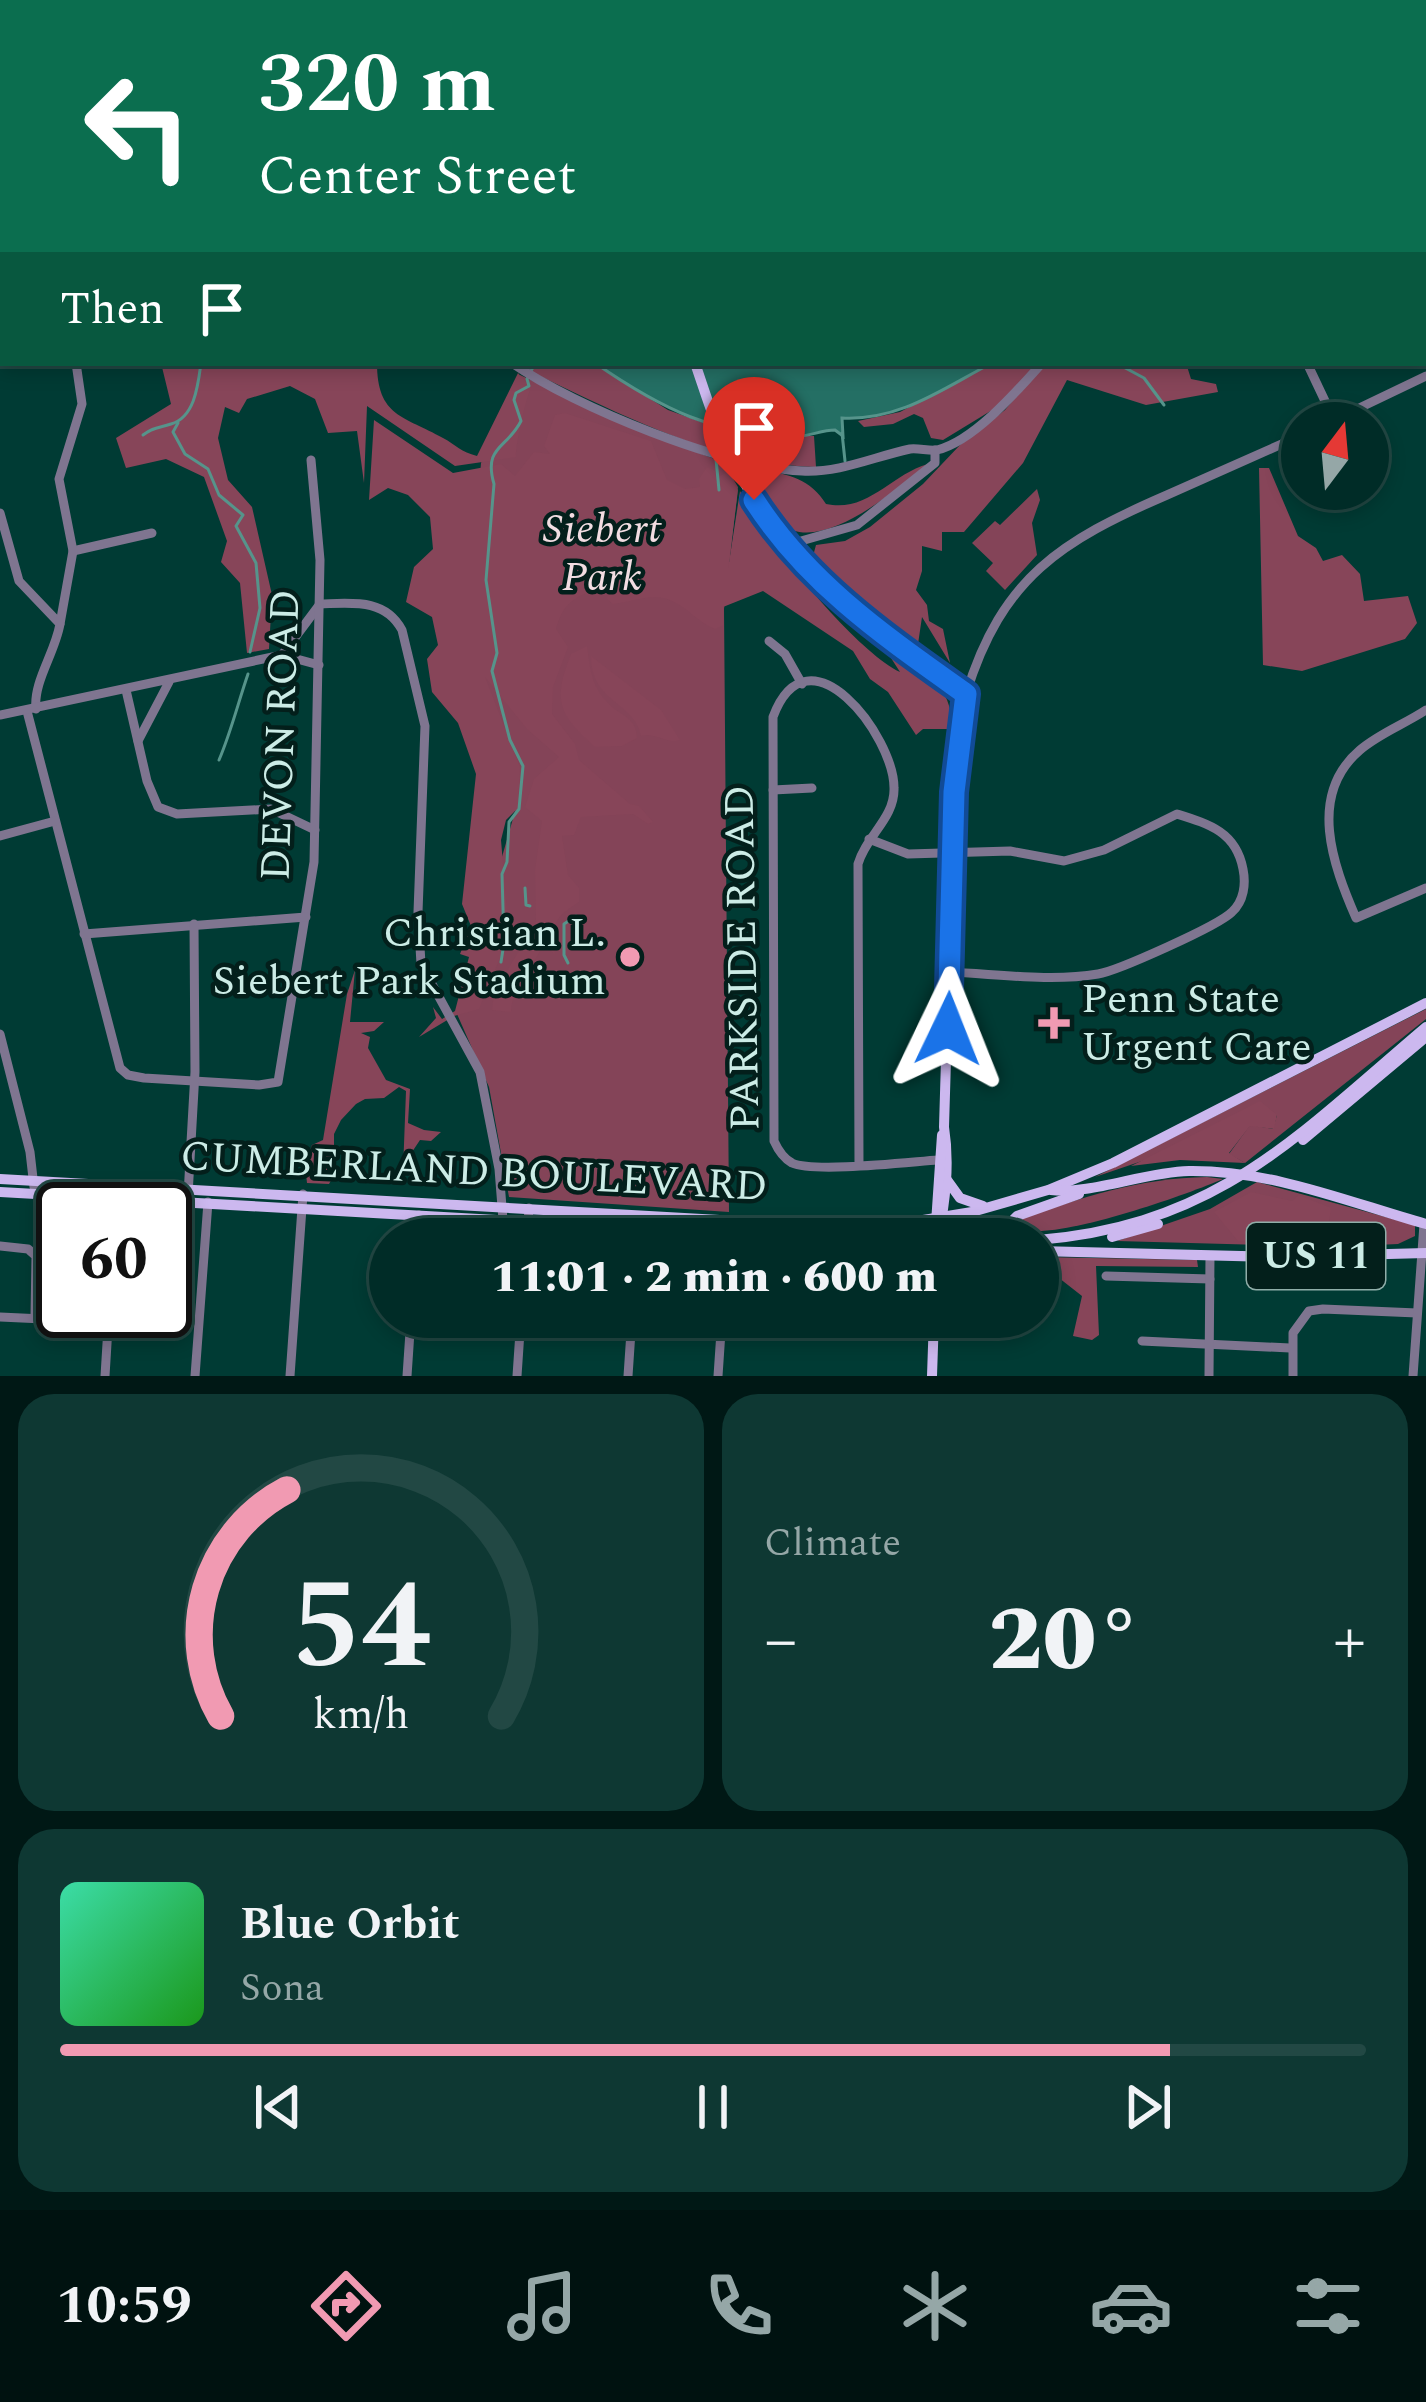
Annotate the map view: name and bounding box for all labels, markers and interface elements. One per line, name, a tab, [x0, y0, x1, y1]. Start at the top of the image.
text: 320 m	[258, 21, 496, 149]
icon: left	[60, 48, 216, 204]
text: Center Street	[258, 136, 577, 218]
text: Then	[60, 275, 165, 344]
icon: arrive	[189, 276, 255, 342]
pin	[703, 377, 805, 500]
icon: arrive	[721, 395, 787, 461]
north arrow	[1281, 402, 1389, 510]
map controls	[1281, 402, 1389, 510]
park label: Siebert Park	[543, 498, 662, 609]
street label: DEVON ROAD	[244, 588, 318, 882]
street label: PARKSIDE ROAD	[708, 784, 778, 1132]
place label: Christian L. Siebert Park Stadium	[213, 902, 606, 1013]
marker: Christian L. Siebert Park Stadium	[617, 944, 643, 970]
position arrow	[885, 966, 1011, 1092]
place label: Penn State Urgent Care	[1081, 968, 1312, 1079]
marker: Penn State Urgent Care	[1038, 1007, 1070, 1039]
street label: CUMBERLAND BOULEVARD	[179, 1125, 769, 1219]
speed limit sign: 60	[36, 1182, 192, 1338]
road number: US 11	[1247, 1223, 1385, 1289]
text: 11:01 · 2 min · 600 m	[491, 1243, 937, 1312]
text: Climate	[764, 1514, 901, 1573]
text: 54	[291, 1533, 431, 1723]
text: 20°	[989, 1573, 1142, 1710]
text: −	[764, 1591, 797, 1692]
text: +	[1333, 1591, 1366, 1692]
text: km/h	[313, 1682, 409, 1747]
text: Blue Orbit	[240, 1890, 460, 1959]
text: Sona	[240, 1959, 324, 2018]
icon: previous	[245, 2074, 311, 2140]
icon: pause	[680, 2074, 746, 2140]
icon: next	[1115, 2074, 1181, 2140]
icon: directions	[304, 2264, 388, 2348]
icon: music	[500, 2264, 584, 2348]
icon: phone	[697, 2264, 781, 2348]
icon: climate	[893, 2264, 977, 2348]
icon: car	[1089, 2264, 1173, 2348]
icon: filters	[1286, 2264, 1370, 2348]
text: 10:59	[56, 2265, 192, 2347]

